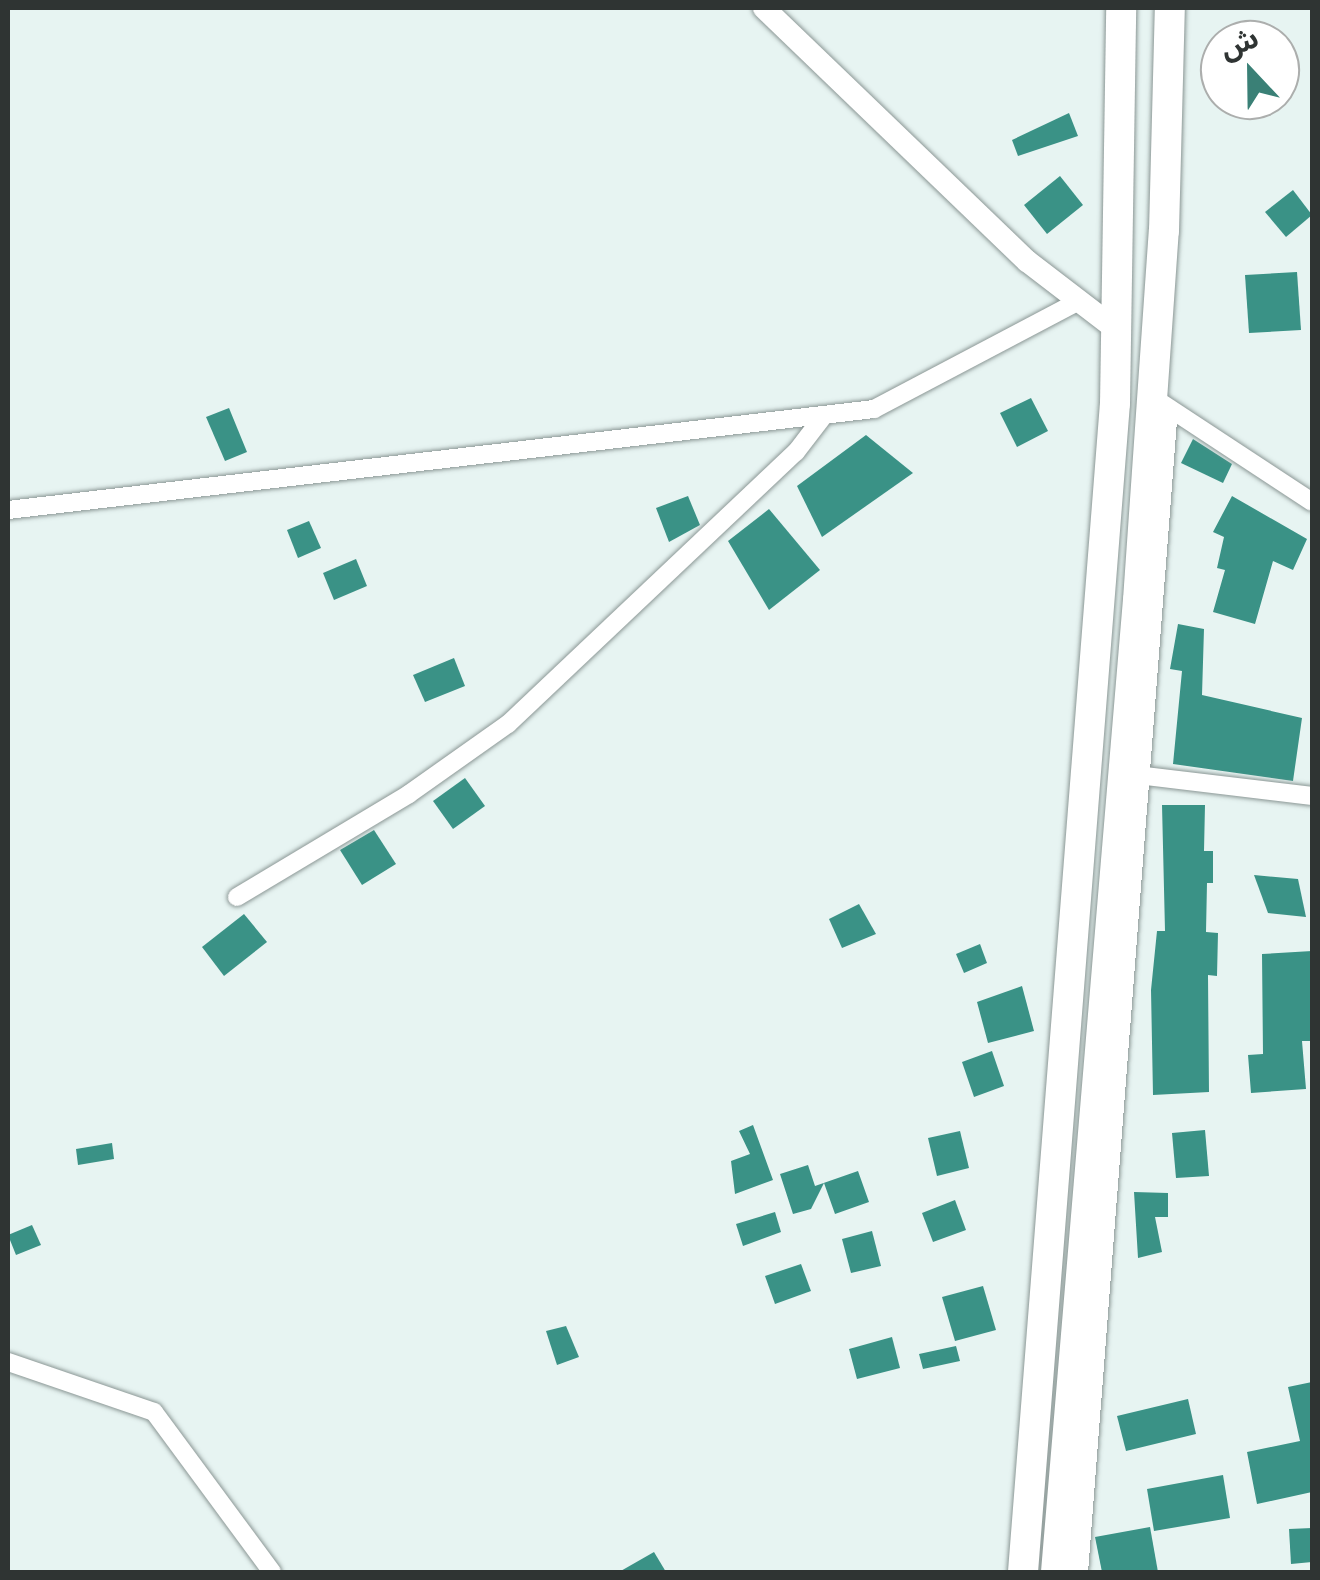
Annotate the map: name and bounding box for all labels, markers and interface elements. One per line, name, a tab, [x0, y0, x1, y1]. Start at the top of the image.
north arrow	[1200, 20, 1300, 120]
text: ش	[1215, 21, 1263, 66]

